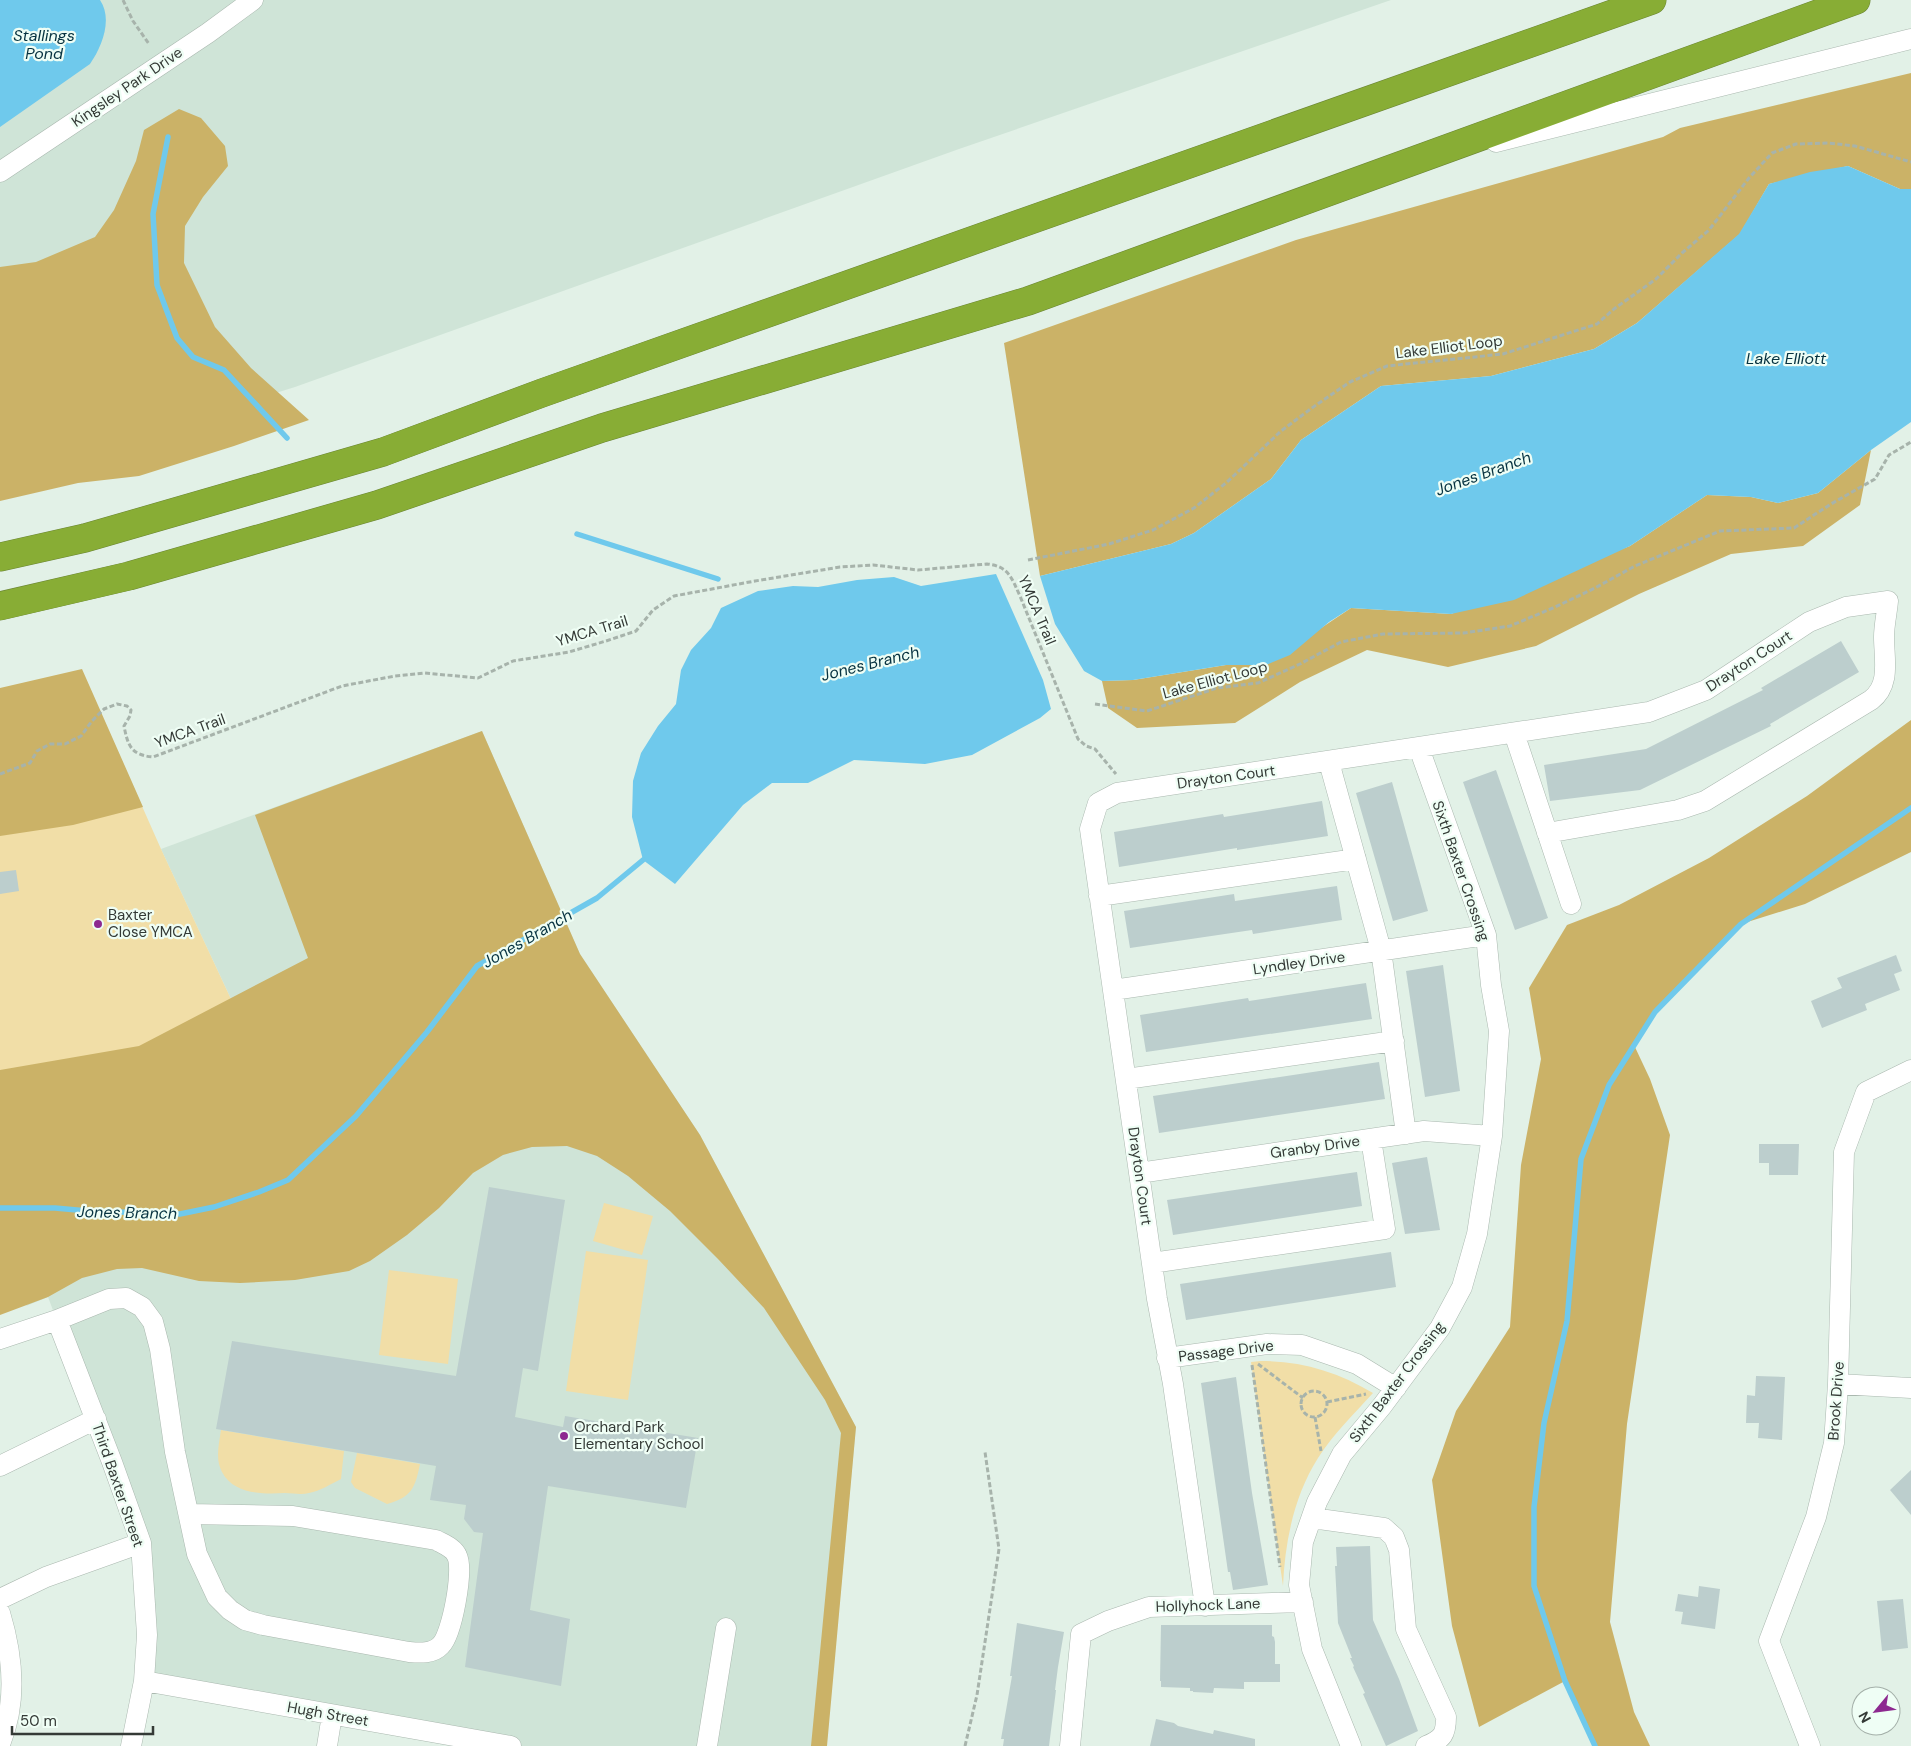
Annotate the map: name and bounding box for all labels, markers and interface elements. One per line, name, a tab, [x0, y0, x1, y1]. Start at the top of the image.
water label: Stallings Pond	[13, 25, 75, 64]
street label: Kingsley Park Drive	[68, 42, 186, 132]
street label: Lake Elliot Loop	[1394, 331, 1504, 363]
water label: Lake Elliott	[1746, 348, 1827, 369]
water label: Jones Branch	[1432, 446, 1534, 500]
street label: YMCA Trail	[1013, 572, 1061, 648]
street label: YMCA Trail	[554, 611, 630, 651]
street label: Drayton Court	[1702, 626, 1796, 696]
water label: Jones Branch	[819, 641, 921, 686]
street label: Lake Elliot Loop	[1160, 656, 1270, 704]
street label: YMCA Trail	[152, 709, 228, 753]
street label: Drayton Court	[1176, 760, 1277, 794]
street label: Sixth Baxter Crossing	[1428, 798, 1494, 944]
water label: Jones Branch	[479, 904, 576, 973]
place label: Baxter Close YMCA	[108, 905, 193, 942]
marker: Baxter Close YMCA	[92, 918, 104, 930]
street label: Lyndley Drive	[1252, 947, 1346, 979]
street label: Drayton Court	[1123, 1126, 1157, 1227]
street label: Granby Drive	[1269, 1131, 1361, 1163]
water label: Jones Branch	[77, 1201, 177, 1224]
street label: Sixth Baxter Crossing	[1345, 1317, 1449, 1447]
street label: Passage Drive	[1177, 1335, 1275, 1367]
street label: Brook Drive	[1823, 1361, 1849, 1441]
place label: Orchard Park Elementary School	[574, 1417, 704, 1454]
street label: Third Baxter Street	[87, 1420, 149, 1550]
marker: Orchard Park Elementary School	[558, 1430, 570, 1442]
street label: Hollyhock Lane	[1155, 1593, 1261, 1617]
north arrow	[1851, 1686, 1901, 1736]
street label: Hugh Street	[286, 1697, 370, 1731]
scale bar	[12, 1704, 154, 1736]
text: N	[1854, 1708, 1875, 1726]
text: 50 m	[20, 1711, 57, 1731]

